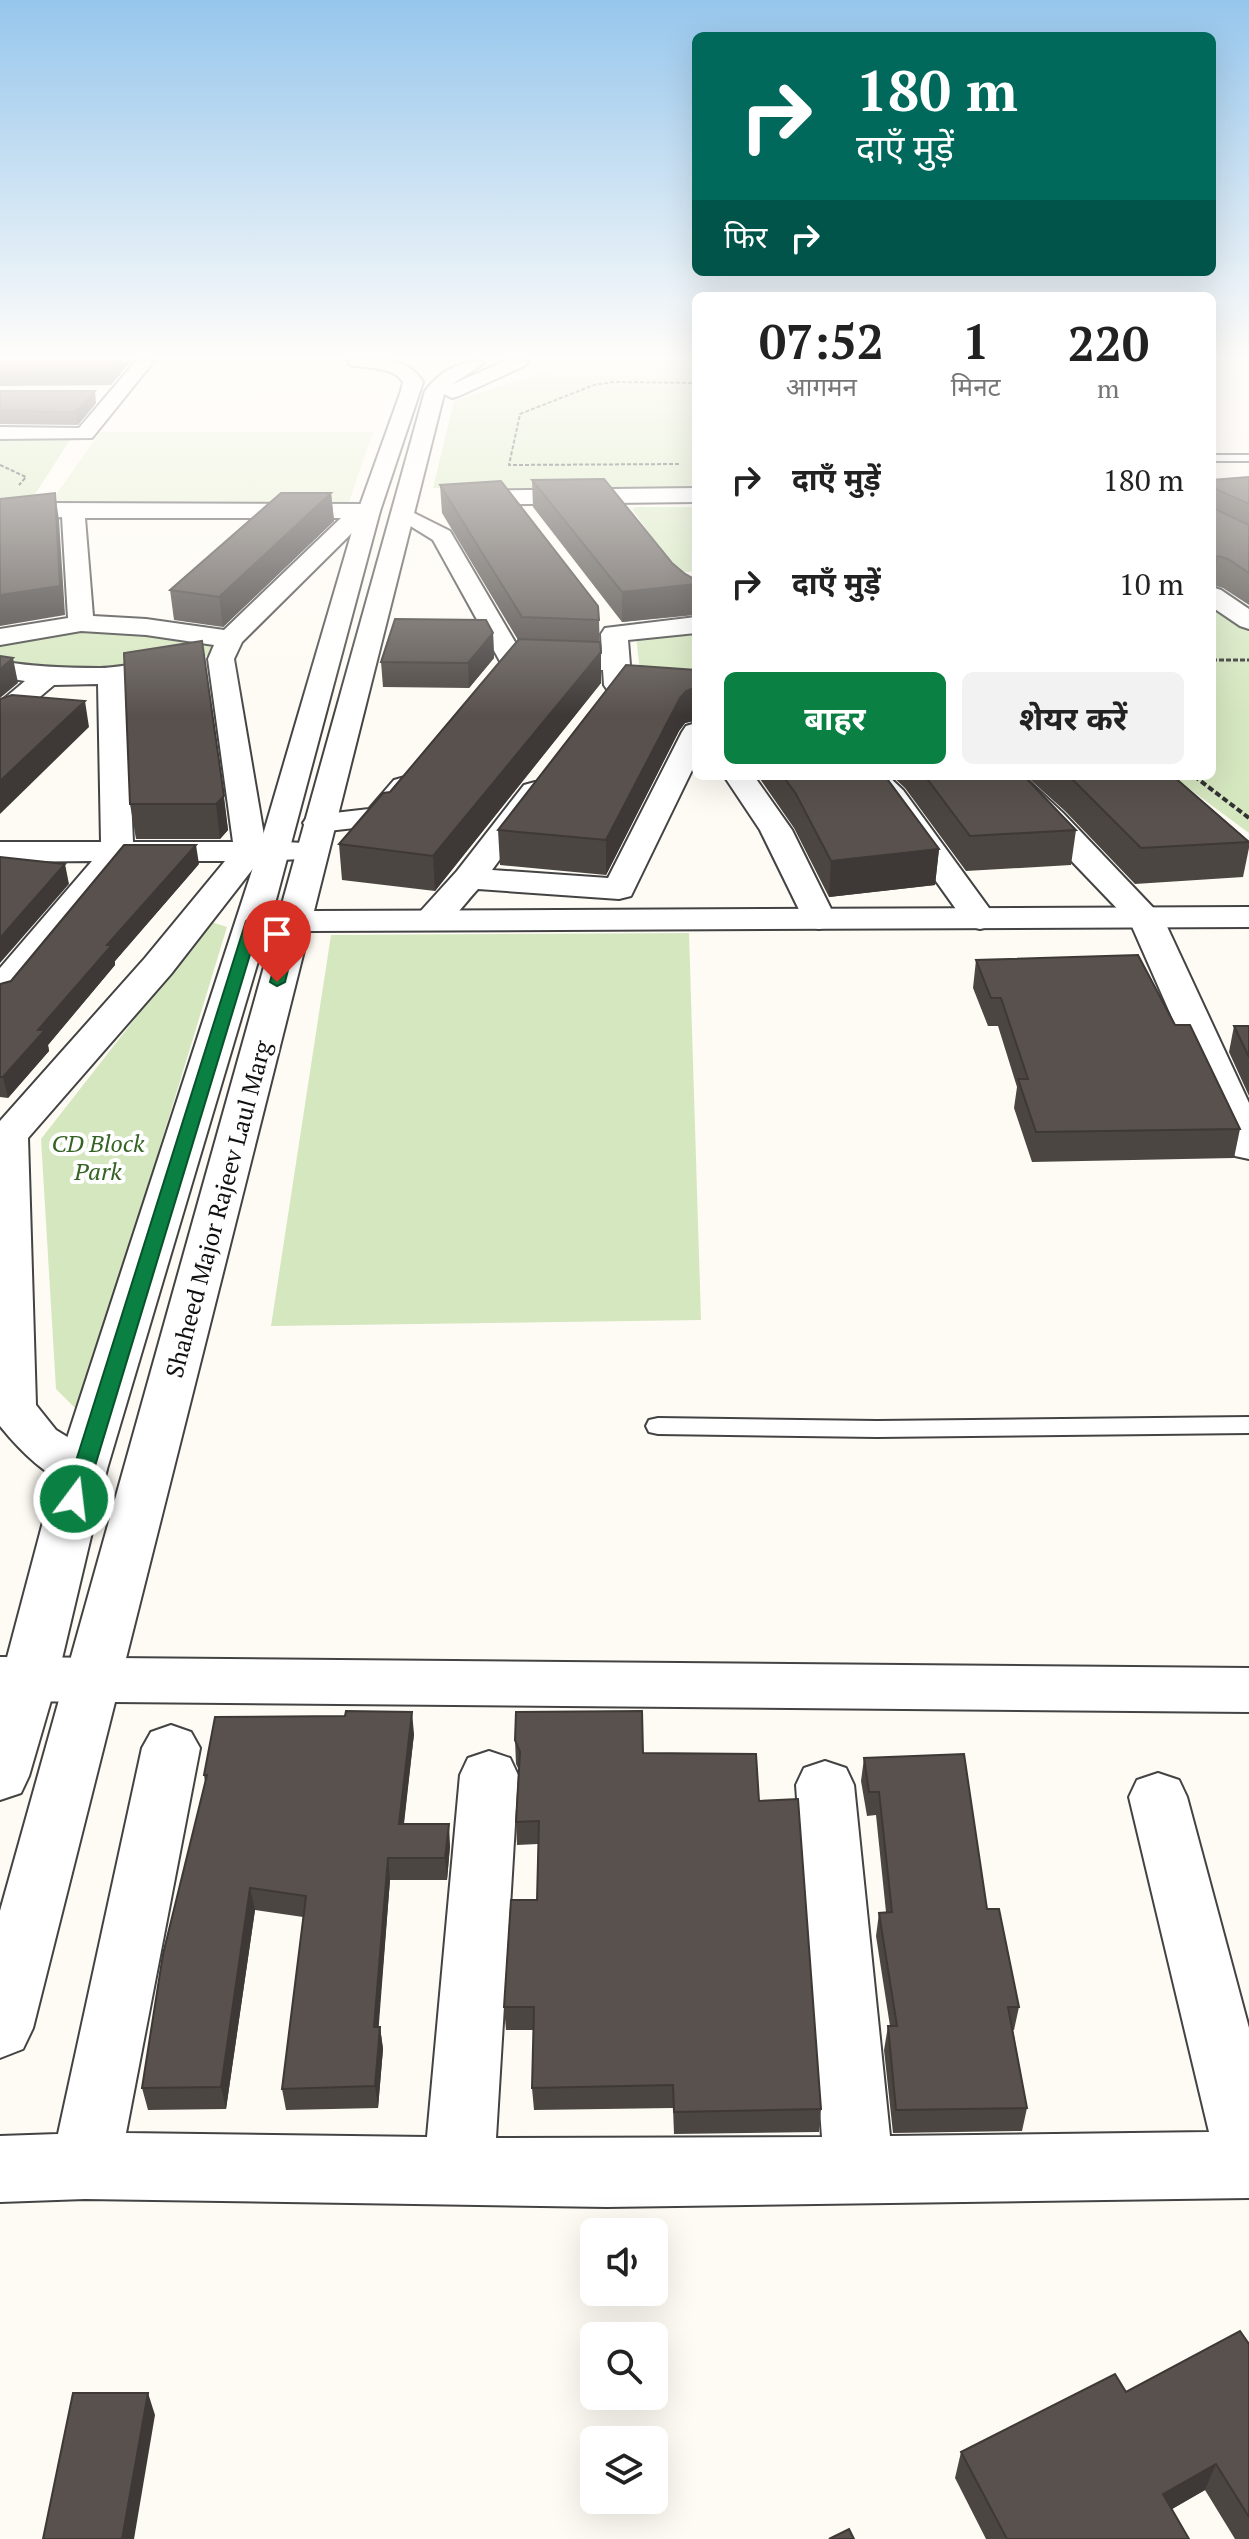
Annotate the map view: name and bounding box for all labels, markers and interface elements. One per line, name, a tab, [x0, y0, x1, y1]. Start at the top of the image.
text: 180 m	[856, 53, 1018, 127]
icon: right	[724, 64, 828, 168]
text: दाएँ मुड़ें	[856, 124, 954, 171]
icon: right	[783, 216, 827, 260]
text: फिर	[724, 217, 767, 257]
text: 07:52	[759, 309, 884, 373]
text: 1	[962, 309, 989, 373]
text: 220	[1068, 311, 1149, 375]
text: आगमन	[786, 369, 857, 403]
text: मिनट	[951, 369, 1001, 403]
text: m	[1097, 371, 1120, 405]
icon: right	[724, 458, 768, 502]
text: दाएँ मुड़ें	[792, 459, 881, 499]
text: 180 m	[1103, 460, 1184, 500]
icon: right	[724, 562, 768, 606]
text: दाएँ मुड़ें	[792, 563, 881, 603]
text: 10 m	[1119, 564, 1184, 604]
button: बाहर	[724, 672, 946, 764]
button: शेयर करें	[962, 672, 1184, 764]
pin	[243, 900, 311, 982]
icon: arrive	[255, 912, 299, 956]
street label: Shaheed Major Rajeev Laul Marg	[158, 1037, 279, 1381]
park label: CD Block Park	[51, 1127, 145, 1187]
position arrow	[32, 1457, 116, 1541]
map controls	[580, 2218, 668, 2514]
button: sound	[580, 2218, 668, 2306]
button: search	[580, 2322, 668, 2410]
button: layers	[580, 2426, 668, 2514]

